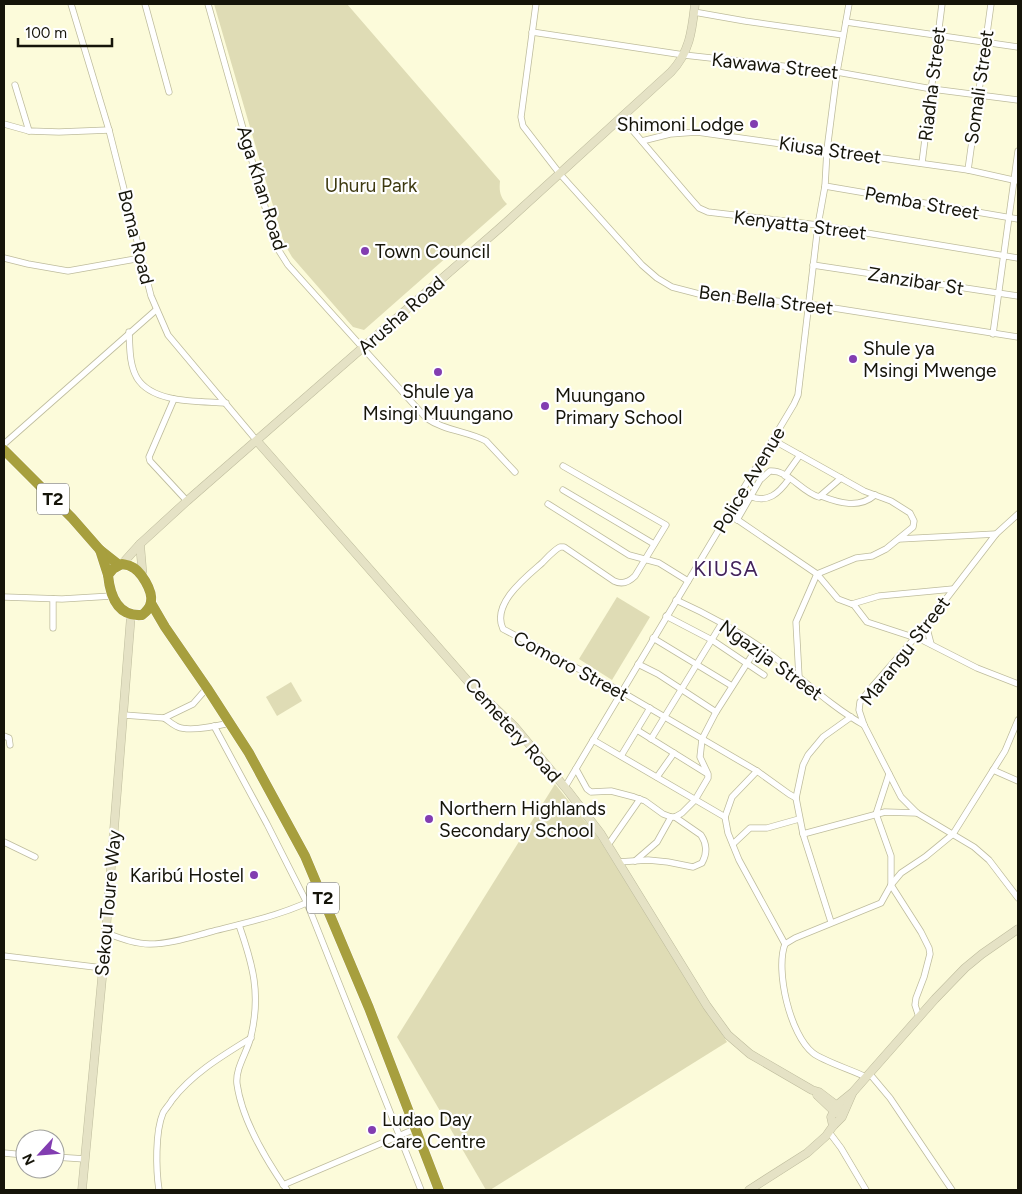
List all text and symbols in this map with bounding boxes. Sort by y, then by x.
scale bar [18,15,111,47]
text: 100 m [25,24,67,42]
street label: Riadha Street [914,25,950,143]
street label: Somali Street [960,28,998,146]
street label: Kawawa Street [710,48,840,84]
place label: Shimoni Lodge [617,113,744,136]
marker: Shimoni Lodge [748,118,760,130]
street label: Aga Khan Road [232,123,292,253]
street label: Kiusa Street [777,131,883,169]
park label: Uhuru Park [325,174,418,197]
street label: Pemba Street [863,182,981,224]
street label: Boma Road [113,187,159,287]
street label: Kenyatta Street [732,205,868,245]
place label: Town Council [375,240,490,263]
marker: Town Council [359,245,371,257]
street label: Zanzibar St [866,262,966,300]
street label: Arusha Road [353,271,449,359]
street label: Ben Bella Street [697,280,835,320]
place label: Shule ya Msingi Mwenge [863,337,996,382]
marker: Shule ya Msingi Mwenge [847,353,859,365]
marker: Shule ya Msingi Muungano [432,366,444,378]
place label: Shule ya Msingi Muungano [363,380,513,425]
place label: Muungano Primary School [555,384,683,429]
marker: Muungano Primary School [539,400,551,412]
street label: Police Avenue [708,423,790,537]
road number: T2 [37,484,69,514]
district label: KIUSA [693,556,759,581]
street label: Marangu Street [855,592,955,710]
street label: Ngazija Street [715,615,827,705]
street label: Comoro Street [509,626,633,706]
street label: Cemetery Road [460,673,566,787]
place label: Northern Highlands Secondary School [439,797,606,842]
marker: Northern Highlands Secondary School [423,813,435,825]
street label: Sekou Toure Way [90,829,126,977]
place label: Karibú Hostel [130,864,244,887]
marker: Karibú Hostel [248,869,260,881]
road number: T2 [307,882,339,914]
place label: Ludao Day Care Centre [382,1108,486,1153]
marker: Ludao Day Care Centre [366,1124,378,1136]
north arrow [15,1129,65,1179]
text: N [19,1151,39,1168]

